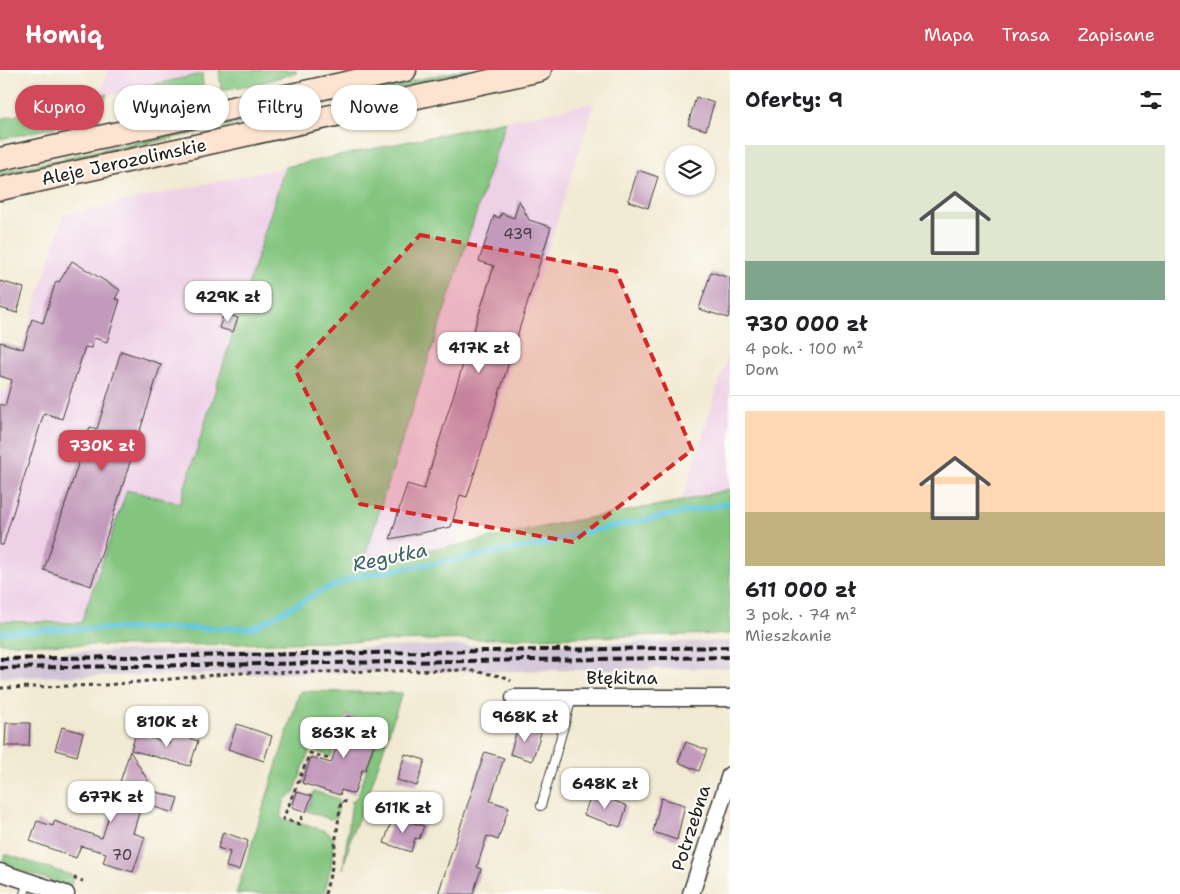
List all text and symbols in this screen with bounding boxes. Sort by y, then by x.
text: Homiq [25,19,102,51]
text: Mapa [924,23,974,47]
text: Trasa [1002,23,1050,47]
text: Zapisane [1078,23,1155,47]
chip: Kupno [15,85,104,130]
chip: Wynajem [114,85,229,130]
chip: Filtry [239,85,321,130]
chip: Nowe [331,85,417,130]
text: Oferty: 9 [745,86,843,114]
icon: filters [1137,86,1165,114]
street label: Aleje Jerozolimskie [39,133,209,191]
map controls [665,145,715,195]
button: layers [665,145,715,195]
icon: home [910,178,1000,268]
house number: 439 [503,224,533,244]
pin: 429K zł [182,280,274,323]
text: 429K zł [196,286,260,307]
text: 730 000 zł [745,310,868,338]
pin: 417K zł [433,332,525,374]
text: 417K zł [449,337,510,358]
text: 4 pok. · 100 m² [745,338,864,359]
text: Dom [745,359,779,380]
pin: 730K zł [56,430,148,472]
text: 730K zł [69,435,135,456]
icon: home [910,443,1000,533]
water label: Regułka [350,537,430,577]
text: 611 000 zł [745,576,856,604]
text: 3 pok. · 74 m² [745,604,857,625]
text: Mieszkanie [745,625,832,646]
street label: Błękitna [586,666,658,690]
pin: 968K zł [479,700,571,743]
pin: 810K zł [121,706,213,748]
text: 968K zł [492,706,558,727]
text: 810K zł [136,711,198,732]
pin: 863K zł [298,716,390,759]
text: 863K zł [311,722,377,743]
pin: 648K zł [559,768,651,810]
text: 648K zł [572,773,638,794]
pin: 677K zł [65,780,157,823]
street label: Potrzebna [666,782,716,874]
text: 677K zł [79,786,143,807]
pin: 611K zł [357,792,449,834]
text: 611K zł [375,797,431,818]
house number: 70 [112,845,132,865]

